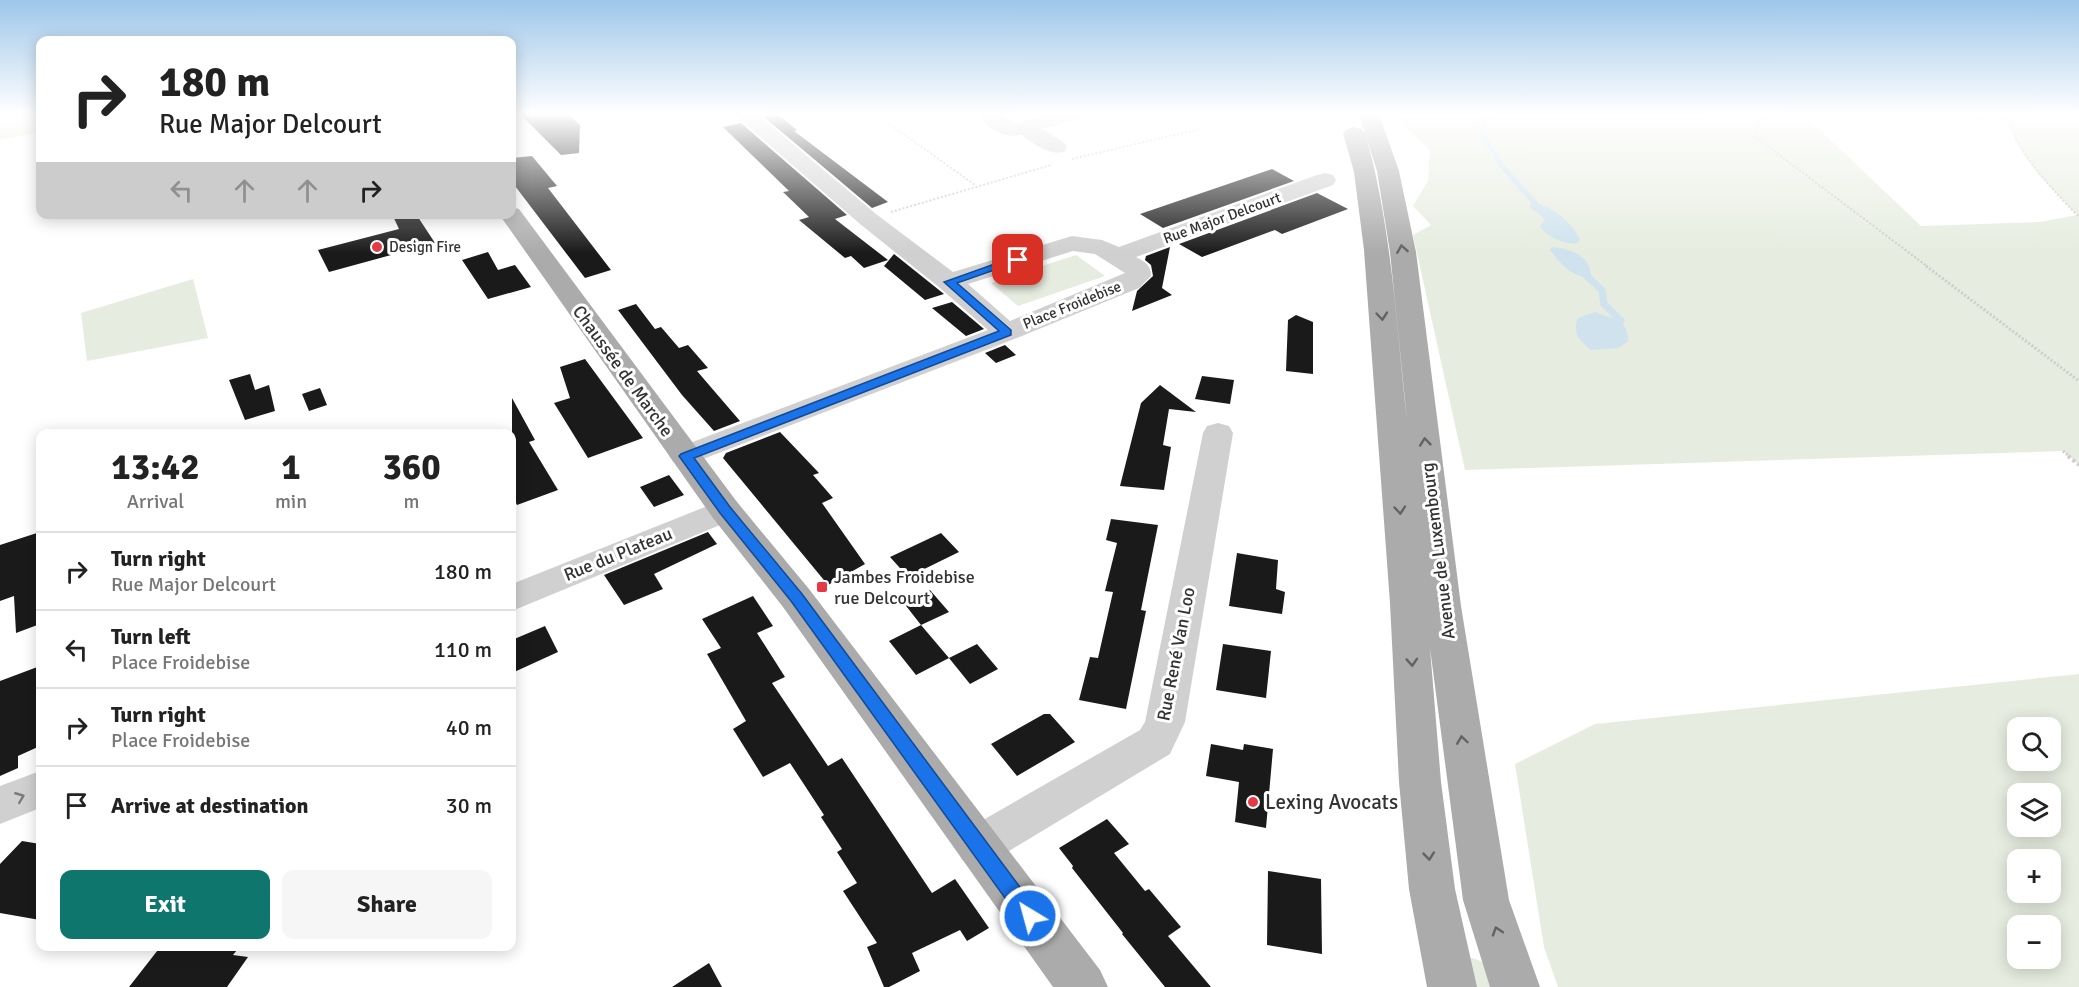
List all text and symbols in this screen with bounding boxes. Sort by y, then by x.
text: 180 m [159,57,270,108]
icon: right [60,60,138,138]
text: Rue Major Delcourt [159,108,382,141]
icon: left [165,174,198,207]
icon: ahead [228,174,261,207]
icon: ahead [291,174,324,207]
icon: right [354,174,387,207]
street label: Rue Major Delcourt [1161,188,1283,248]
pin [992,234,1043,285]
place label: Design Fire [389,238,461,256]
marker: Design Fire [370,240,384,254]
icon: arrive [1001,243,1034,276]
one-way arrow [1396,244,1408,253]
street label: Place Froidebise [1020,277,1124,333]
street label: Chaussée de Marche [568,301,678,441]
one-way arrow [1375,312,1388,321]
one-way arrow [1419,438,1432,447]
text: 13:42 [111,445,200,490]
text: 1 [281,445,301,490]
text: 360 [382,445,441,490]
street label: Avenue de Luxembourg [1416,462,1460,640]
text: Arrival [127,489,184,514]
text: min [275,489,307,514]
text: m [404,489,420,514]
one-way arrow [1393,506,1406,515]
street label: Rue du Plateau [561,522,675,586]
text: Turn right [111,545,206,572]
icon: right [60,555,93,588]
text: 180 m [434,558,492,585]
place label: Jambes Froidebise rue Delcourt [834,566,975,609]
text: Rue Major Delcourt [111,572,276,597]
marker: Jambes Froidebise rue Delcourt [815,580,829,594]
street label: Rue René Van Loo [1152,585,1200,723]
text: Turn left [111,623,191,650]
icon: left [60,633,93,666]
text: 110 m [434,636,492,663]
text: Place Froidebise [111,650,250,675]
one-way arrow [1405,657,1418,666]
text: Turn right [111,701,206,728]
icon: right [60,711,93,744]
text: 40 m [446,714,492,741]
map controls [2007,717,2061,969]
button: search [2007,717,2061,771]
text: Place Froidebise [111,728,250,753]
one-way arrow [1457,735,1469,744]
button: layers [2007,783,2061,837]
icon: arrive [60,789,93,822]
place label: Lexing Avocats [1265,789,1398,815]
one-way arrow [14,792,25,804]
text: Arrive at destination [111,792,308,819]
text: 30 m [446,792,492,819]
marker: Lexing Avocats [1246,795,1260,809]
button: + [2007,849,2061,903]
one-way arrow [1422,851,1434,860]
button: Exit [60,870,270,939]
button: Share [282,870,492,939]
position arrow [998,884,1062,948]
button: − [2007,915,2061,969]
one-way arrow [1491,926,1504,937]

